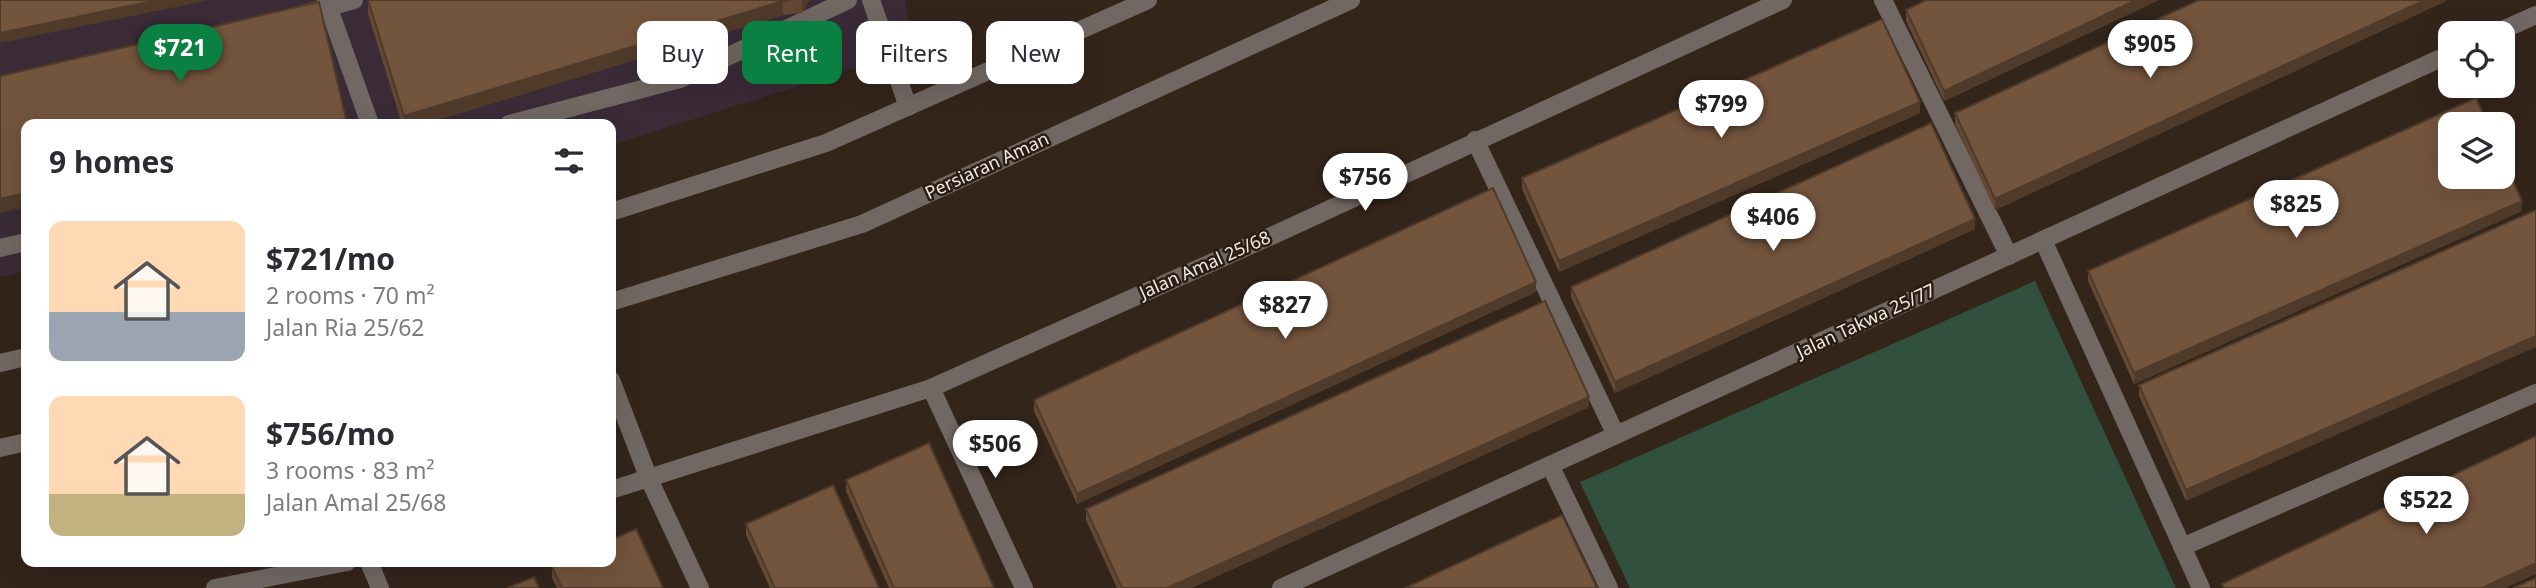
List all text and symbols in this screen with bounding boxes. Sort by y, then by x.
pin: $905 [2109,20,2191,80]
chip: Buy [637,21,728,84]
chip: Rent [742,21,842,84]
chip: Filters [856,21,972,84]
chip: New [986,21,1084,84]
map controls [2438,21,2515,189]
button: locate [2438,21,2515,98]
pin: $721 [139,24,221,84]
text: $905 [2124,27,2176,59]
text: $721 [154,31,206,63]
pin: $799 [1680,80,1762,140]
text: $799 [1695,87,1747,119]
button: layers [2438,112,2515,189]
street label: Persiaran Aman [921,126,1053,204]
text: 9 homes [49,141,174,182]
icon: filters [550,142,588,180]
pin: $756 [1324,154,1406,213]
text: $756 [1339,160,1391,192]
pin: $825 [2255,180,2337,240]
text: $825 [2270,187,2322,219]
pin: $406 [1732,194,1814,253]
text: $406 [1747,200,1799,232]
street label: Jalan Amal 25/68 [1133,224,1274,305]
text: $721/mo [266,238,395,279]
icon: home [105,249,189,333]
street label: Jalan Takwa 25/77 [1790,277,1939,364]
text: 2 rooms · 70 m² [266,279,435,311]
pin: $827 [1244,282,1326,341]
text: $827 [1259,288,1311,320]
text: Jalan Ria 25/62 [266,311,425,343]
text: $756/mo [266,413,395,454]
pin: $506 [954,420,1036,480]
icon: home [105,424,189,508]
text: $506 [969,427,1021,459]
text: 3 rooms · 83 m² [266,454,435,486]
pin: $522 [2385,476,2467,536]
text: $522 [2400,483,2452,515]
text: Jalan Amal 25/68 [266,486,446,518]

